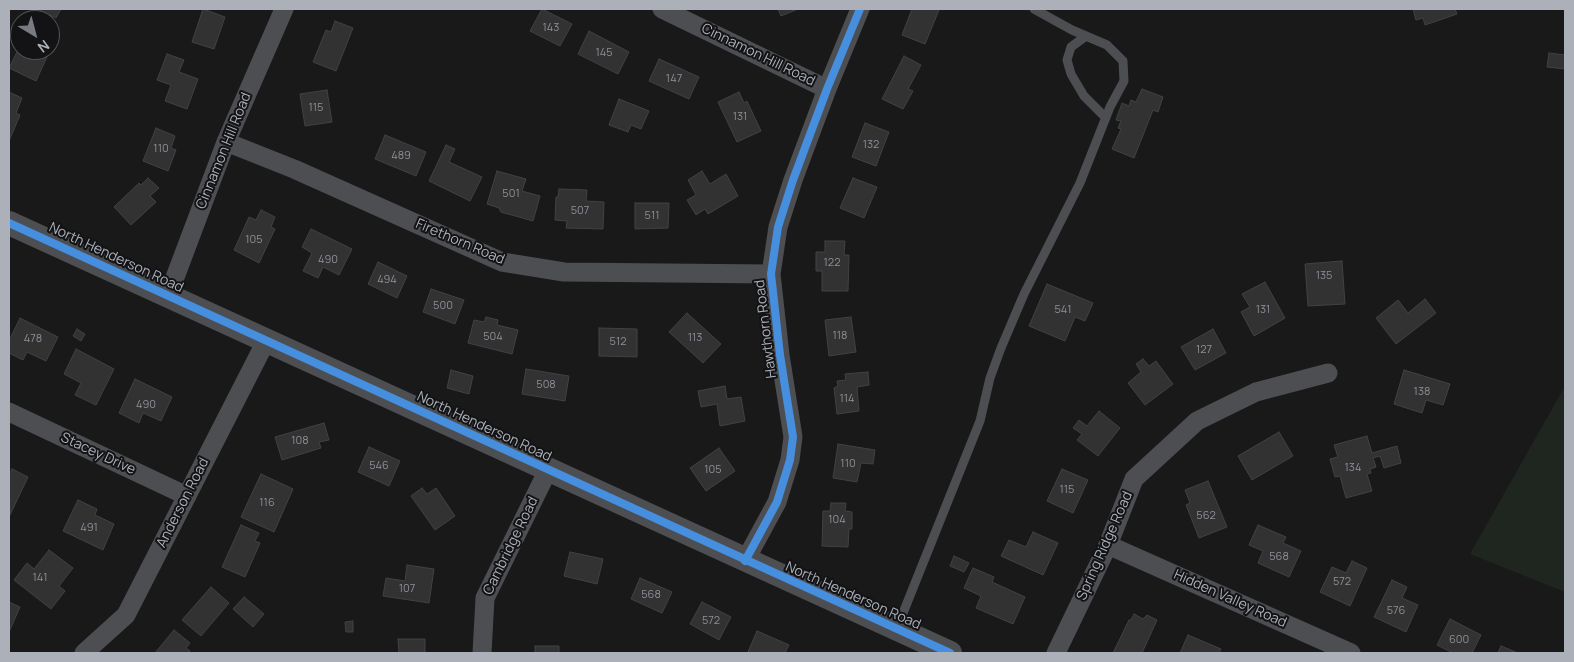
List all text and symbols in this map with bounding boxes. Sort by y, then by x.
north arrow [10,10,60,60]
street label: Cinnamon Hill Road [698,20,818,90]
house number: 143 [543,21,559,35]
text: N [34,36,53,57]
house number: 145 [595,46,613,60]
house number: 147 [666,72,682,86]
street label: Cinnamon Hill Road [193,90,255,212]
house number: 115 [309,101,323,115]
house number: 131 [733,110,747,124]
house number: 132 [863,138,879,152]
house number: 110 [153,142,169,156]
house number: 489 [391,149,411,163]
house number: 501 [502,187,520,201]
house number: 507 [571,204,589,218]
house number: 511 [645,209,659,223]
street label: Firethorn Road [413,216,507,268]
street label: North Henderson Road [46,219,186,297]
house number: 105 [245,233,263,247]
house number: 490 [318,253,338,267]
house number: 122 [824,256,840,270]
house number: 135 [1316,269,1332,283]
house number: 494 [377,273,397,287]
street label: Hawthorn Road [752,279,780,379]
house number: 500 [433,299,453,313]
house number: 541 [1054,303,1072,317]
house number: 131 [1256,303,1270,317]
house number: 118 [833,329,847,343]
house number: 504 [483,330,503,344]
house number: 113 [688,331,702,345]
house number: 478 [24,332,42,346]
house number: 512 [610,335,626,349]
house number: 127 [1196,343,1212,357]
house number: 508 [536,378,556,392]
house number: 138 [1414,385,1430,399]
street label: North Henderson Road [414,388,554,466]
house number: 114 [839,392,855,406]
house number: 490 [136,398,156,412]
street label: Stacey Drive [58,429,138,479]
house number: 108 [291,434,309,448]
street label: Anderson Road [153,455,213,551]
house number: 110 [840,457,856,471]
house number: 546 [369,459,389,473]
house number: 134 [1345,461,1361,475]
house number: 105 [704,463,722,477]
house number: 115 [1060,483,1074,497]
street label: Spring Ridge Road [1073,489,1137,603]
street label: Cambridge Road [480,494,542,598]
house number: 116 [259,496,275,510]
house number: 562 [1196,509,1216,523]
house number: 104 [828,513,846,527]
house number: 491 [80,521,98,535]
house number: 568 [1269,550,1289,564]
street label: North Henderson Road [783,559,923,633]
street label: Hidden Valley Road [1171,567,1289,631]
house number: 141 [32,571,48,585]
house number: 572 [1333,575,1351,589]
house number: 107 [399,582,415,596]
house number: 568 [641,588,661,602]
house number: 576 [1387,604,1405,618]
house number: 572 [702,614,720,628]
house number: 600 [1449,633,1469,647]

